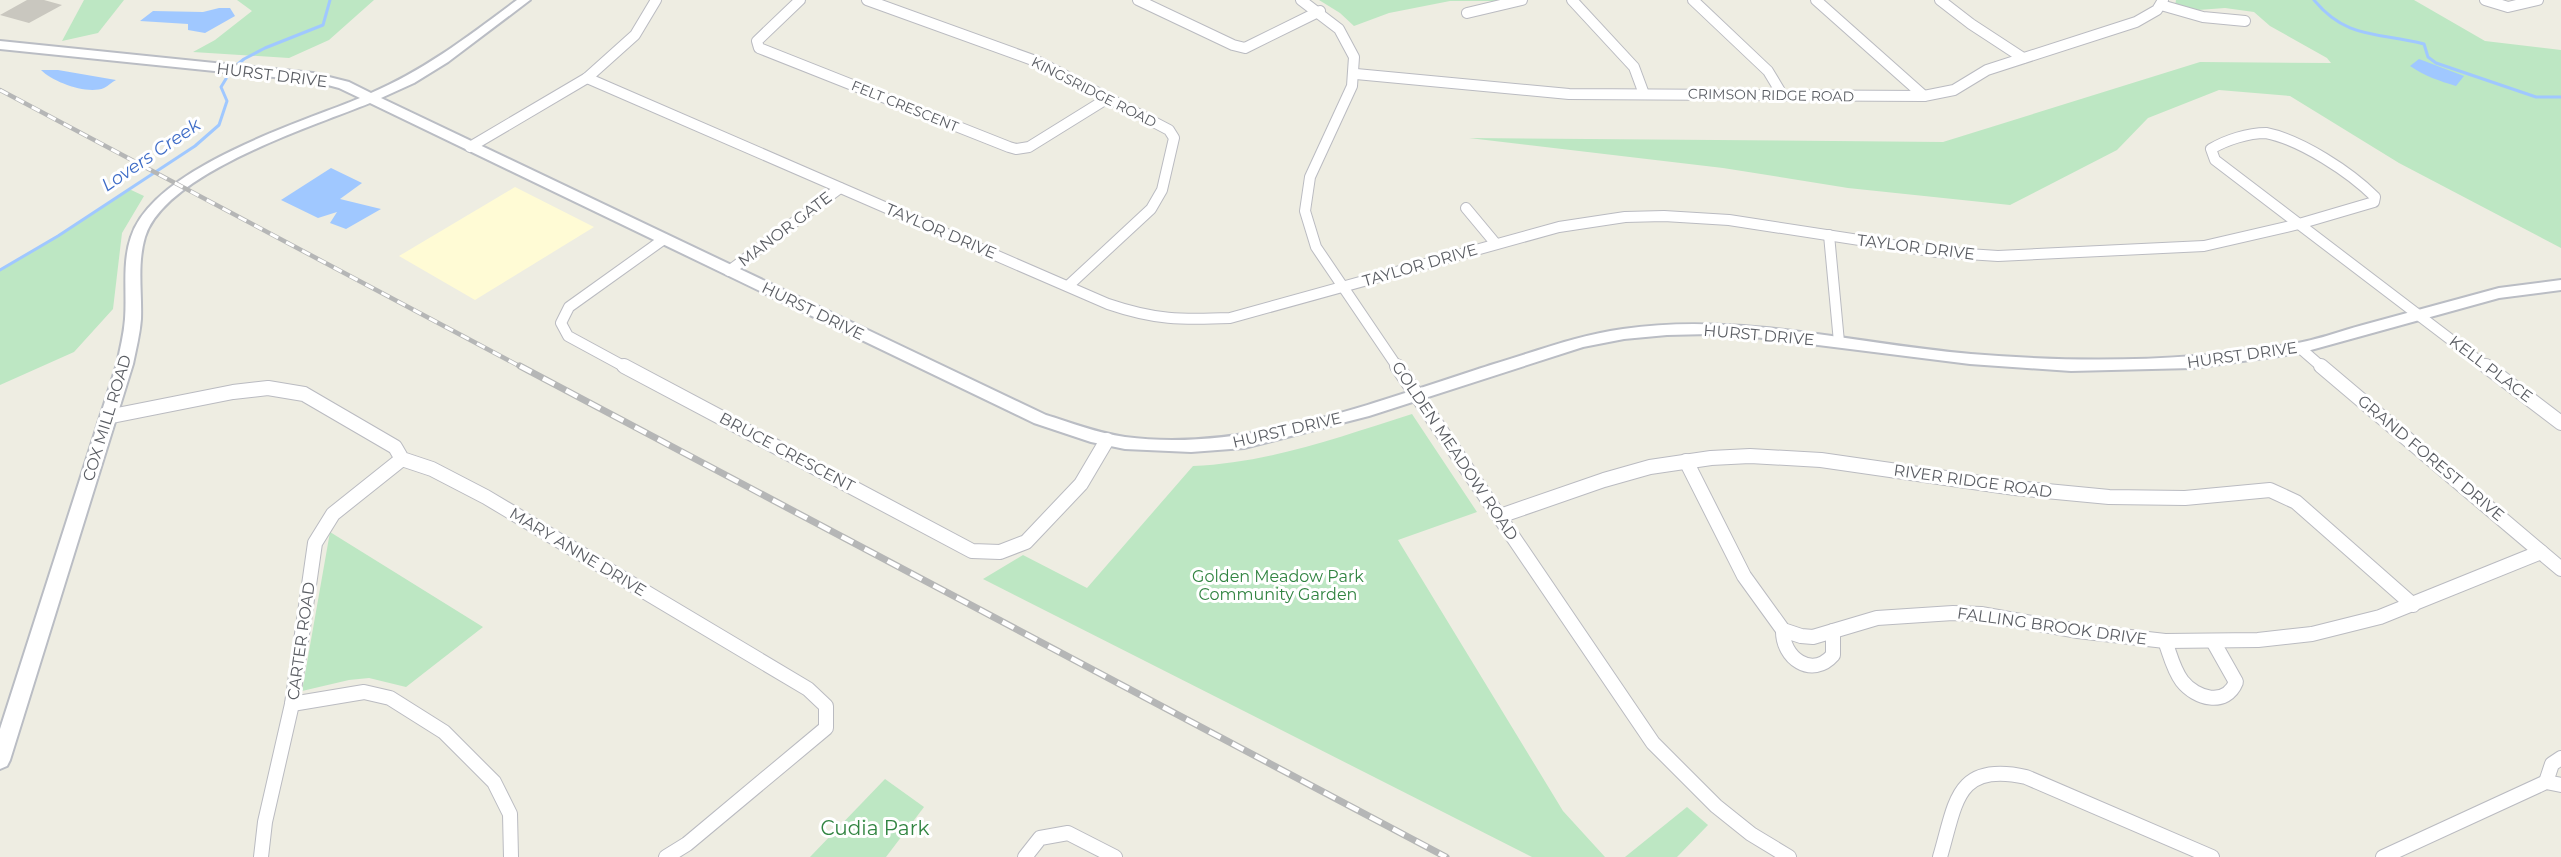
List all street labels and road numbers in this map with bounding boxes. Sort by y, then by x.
street label: KINGSRIDGE ROAD [1028,53,1160,131]
street label: HURST DRIVE [216,59,328,91]
street label: FELT CRESCENT [849,76,961,136]
street label: CRIMSON RIDGE ROAD [1688,85,1854,105]
street label: MANOR GATE [735,188,835,270]
street label: TAYLOR DRIVE [883,199,999,263]
street label: TAYLOR DRIVE [1856,230,1976,264]
street label: TAYLOR DRIVE [1360,240,1480,290]
street label: HURST DRIVE [759,278,867,344]
street label: HURST DRIVE [1703,321,1815,349]
street label: KELL PLACE [2446,332,2536,406]
street label: HURST DRIVE [2186,338,2298,372]
street label: COX MILL ROAD [79,353,135,483]
street label: GOLDEN MEADOW ROAD [1388,358,1522,544]
street label: GRAND FOREST DRIVE [2354,391,2508,525]
street label: BRUCE CRESCENT [716,408,859,496]
street label: HURST DRIVE [1231,408,1343,452]
street label: RIVER RIDGE ROAD [1892,460,2054,502]
street label: MARY ANNE DRIVE [506,504,650,600]
street label: CARTER ROAD [283,581,319,701]
street label: FALLING BROOK DRIVE [1956,603,2148,649]

